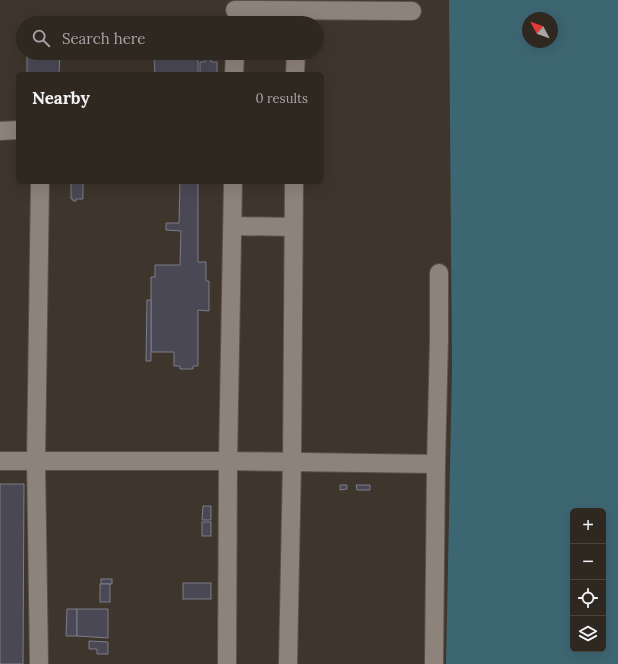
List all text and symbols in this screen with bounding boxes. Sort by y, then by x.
north arrow [522,12,558,48]
search box [16,16,324,60]
icon: search [30,27,52,49]
text: Search here [62,29,145,48]
text: Nearby [32,87,90,109]
text: 0 results [256,90,308,107]
map controls [570,508,606,652]
button: + [570,508,606,544]
button: − [570,544,606,580]
button: locate [570,580,606,616]
button: layers [570,616,606,652]

